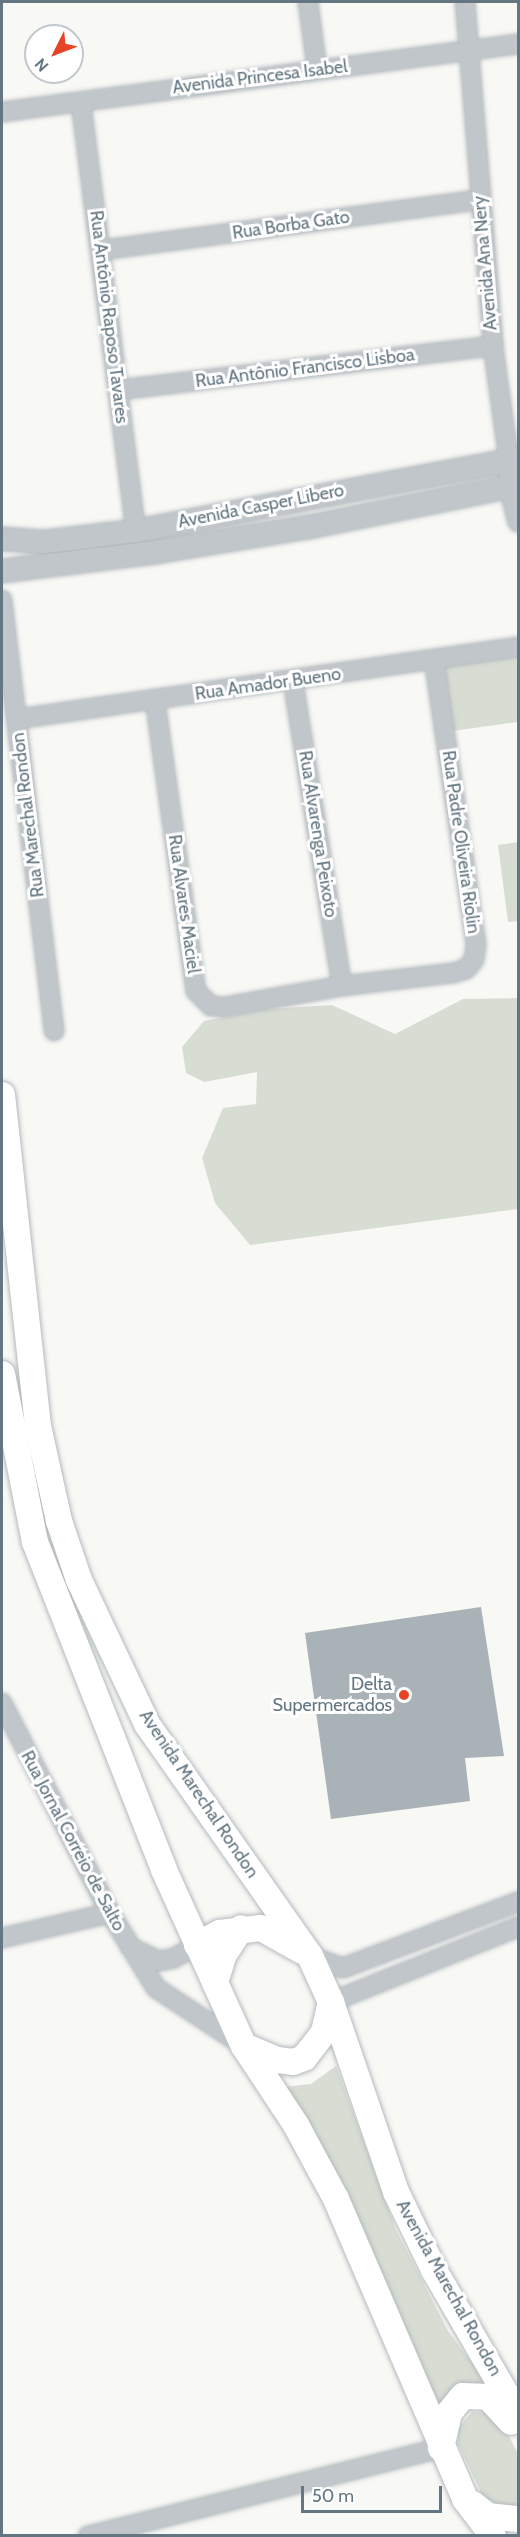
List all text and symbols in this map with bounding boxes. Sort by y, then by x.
north arrow [24,24,84,84]
text: N [31,54,53,76]
street label: Avenida Princesa Isabel [171,56,349,98]
street label: Avenida Ana Nery [468,195,502,331]
street label: Rua Borba Gato [231,206,351,244]
street label: Rua Antônio Raposo Tavares [85,209,133,425]
street label: Rua Antônio Francisco Lisboa [194,344,416,392]
street label: Avenida Casper Libero [176,479,346,533]
street label: Rua Amador Bueno [194,663,342,705]
street label: Rua Marechal Rondon [7,731,49,899]
street label: Rua Alvarenga Peixoto [294,749,342,919]
street label: Rua Padre Oliveira Riolin [437,749,485,935]
street label: Rua Alvares Maciel [164,833,204,975]
place label: Delta Supermercados [273,1674,392,1716]
marker: Delta Supermercados [397,1688,411,1702]
street label: Avenida Marechal Rondon [135,1706,263,1882]
street label: Rua Jornal Correio de Salto [16,1747,130,1935]
street label: Avenida Marechal Rondon [392,2196,506,2380]
scale bar [304,2474,445,2512]
text: 50 m [312,2485,354,2507]

